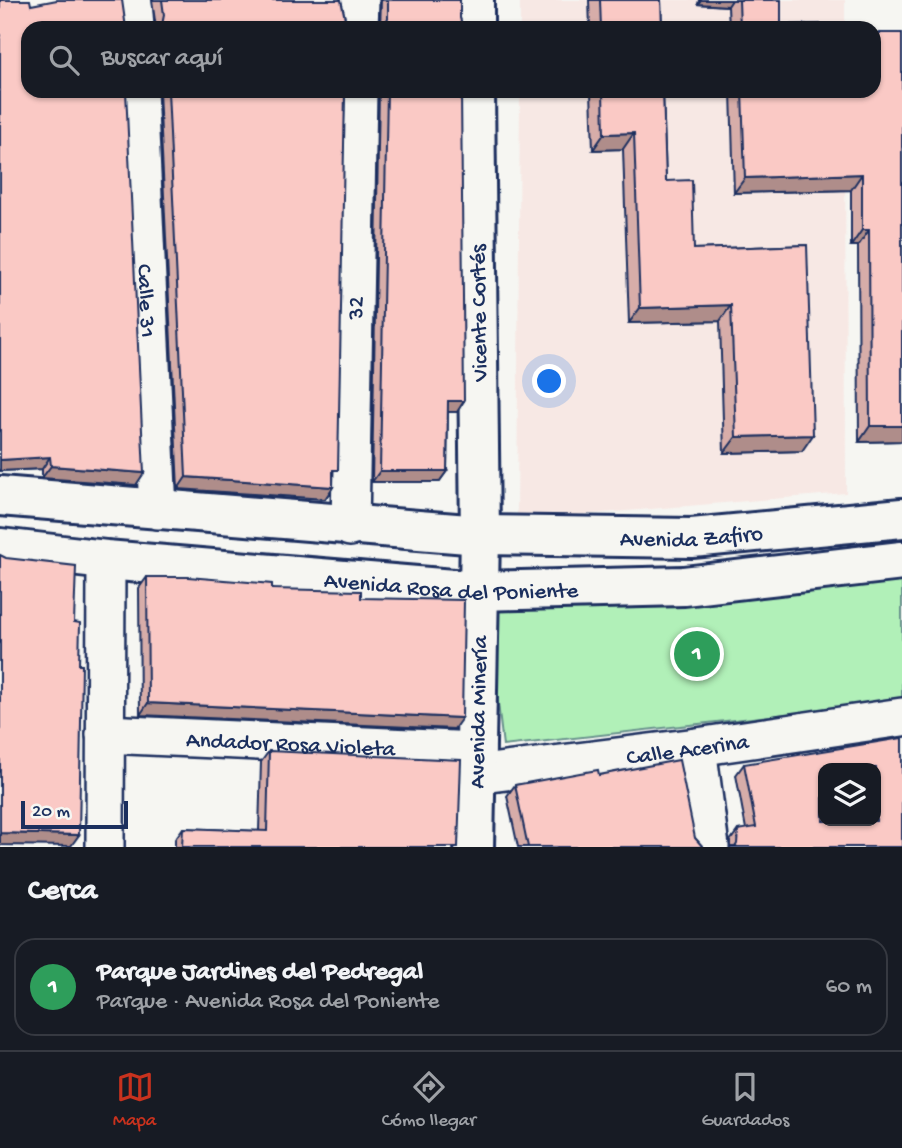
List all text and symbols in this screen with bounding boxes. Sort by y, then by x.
search box [21,21,881,98]
icon: search [45,41,83,79]
text: Buscar aquí [101,44,223,75]
street label: Vicente Cortés [466,243,495,383]
street label: Calle 31 [129,263,160,339]
street label: 32 [344,296,371,321]
your location [532,364,566,398]
street label: Avenida Zafiro [620,521,764,555]
street label: Avenida Rosa del Poniente [323,568,580,608]
pin: 1 [674,628,720,680]
street label: Avenida Minería [465,634,495,789]
street label: Andador Rosa Violeta [185,728,397,764]
street label: Calle Acerina [625,729,752,773]
map controls [818,763,881,826]
button: layers [818,763,881,826]
scale bar [21,798,128,830]
text: 20 m [32,801,70,824]
text: Cerca [28,875,97,910]
text: Parque Jardines del Pedregal [97,958,423,989]
text: 1 [48,974,58,1001]
text: 60 m [826,974,872,1001]
text: Parque · Avenida Rosa del Poniente [97,989,439,1016]
tab: Mapa [113,1068,156,1133]
tab: Cómo llegar [382,1068,476,1133]
tab: Guardados [701,1068,789,1133]

